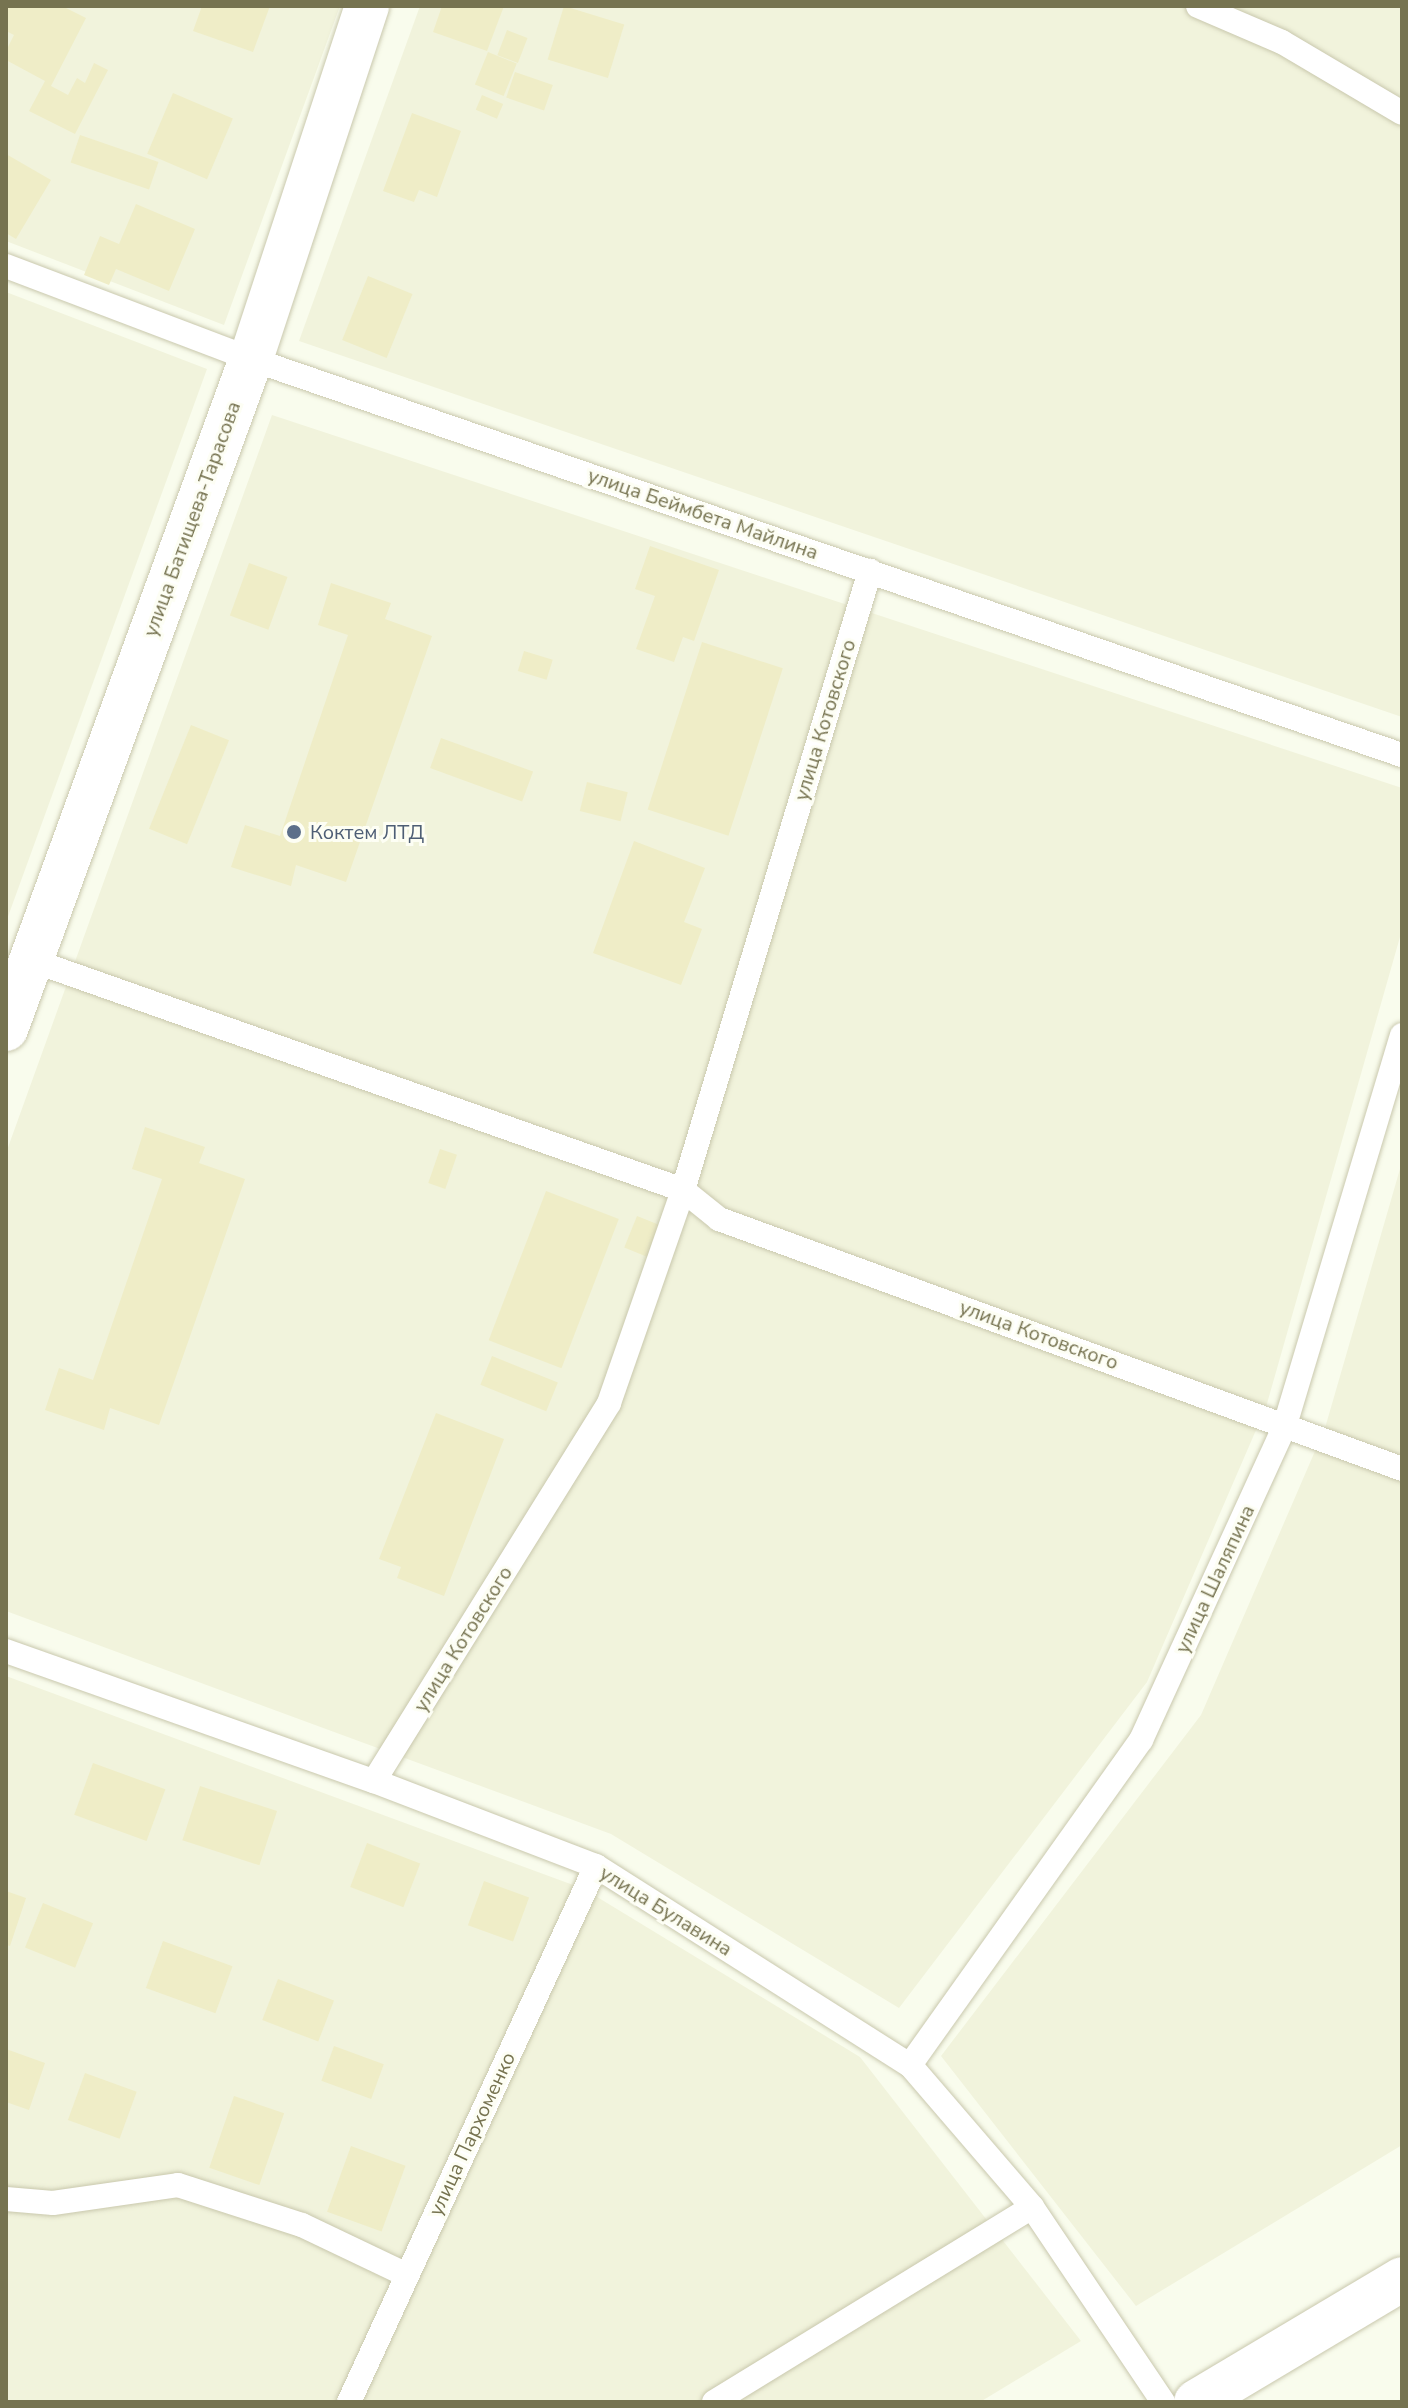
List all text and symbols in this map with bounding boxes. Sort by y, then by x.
street label: улица Батищева-Тарасова [138,398,246,640]
street label: улица Беймбета Майлина [585,463,821,565]
street label: улица Котовского [789,636,861,804]
place label: Коктем ЛТД [310,820,424,844]
marker: Коктем ЛТД [285,823,303,841]
street label: улица Котовского [956,1295,1122,1375]
street label: улица Шаляпина [1170,1501,1260,1657]
street label: улица Котовского [408,1562,518,1716]
street label: улица Булавина [595,1861,737,1961]
street label: улица Пархоменко [424,2048,520,2220]

